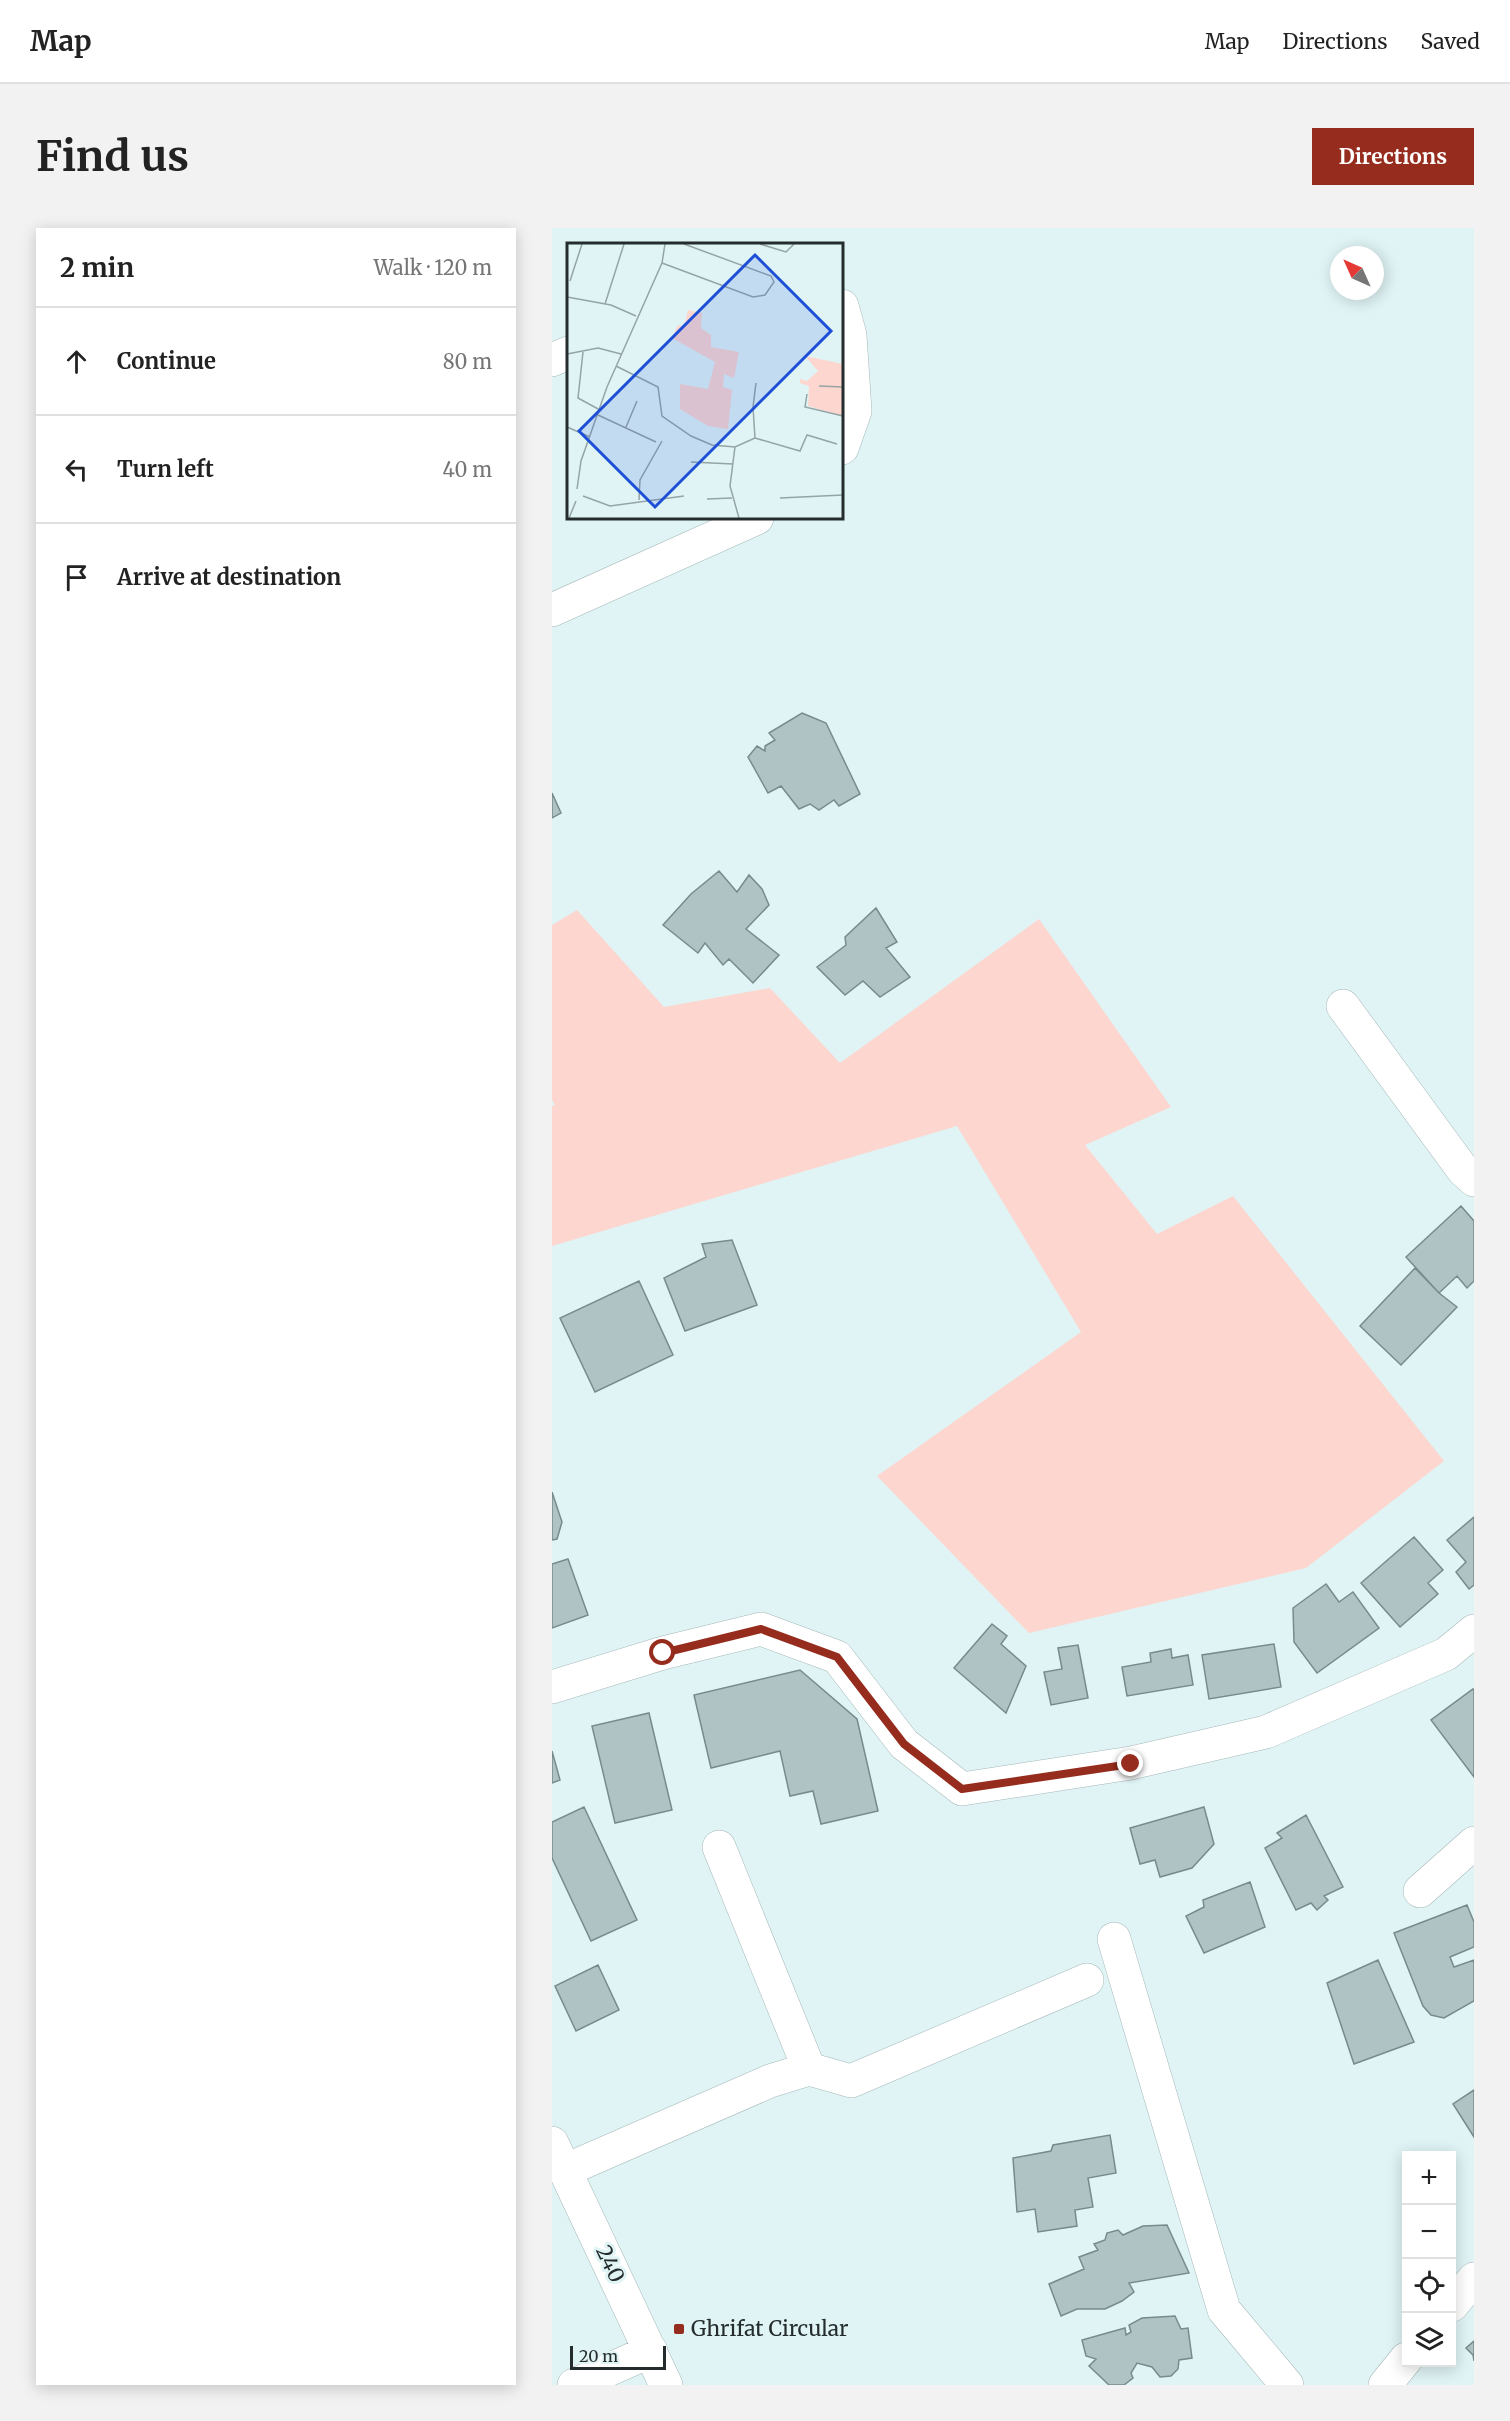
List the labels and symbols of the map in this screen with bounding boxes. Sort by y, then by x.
inset map [567,243,843,519]
north arrow [1330,246,1384,300]
route start [649,1639,675,1665]
route end [1117,1750,1143,1776]
street label: 240 [590,2241,631,2287]
place label: Ghrifat Circular [691,2315,849,2342]
marker: Ghrifat Circular [672,2322,686,2336]
scale bar [570,2343,666,2370]

